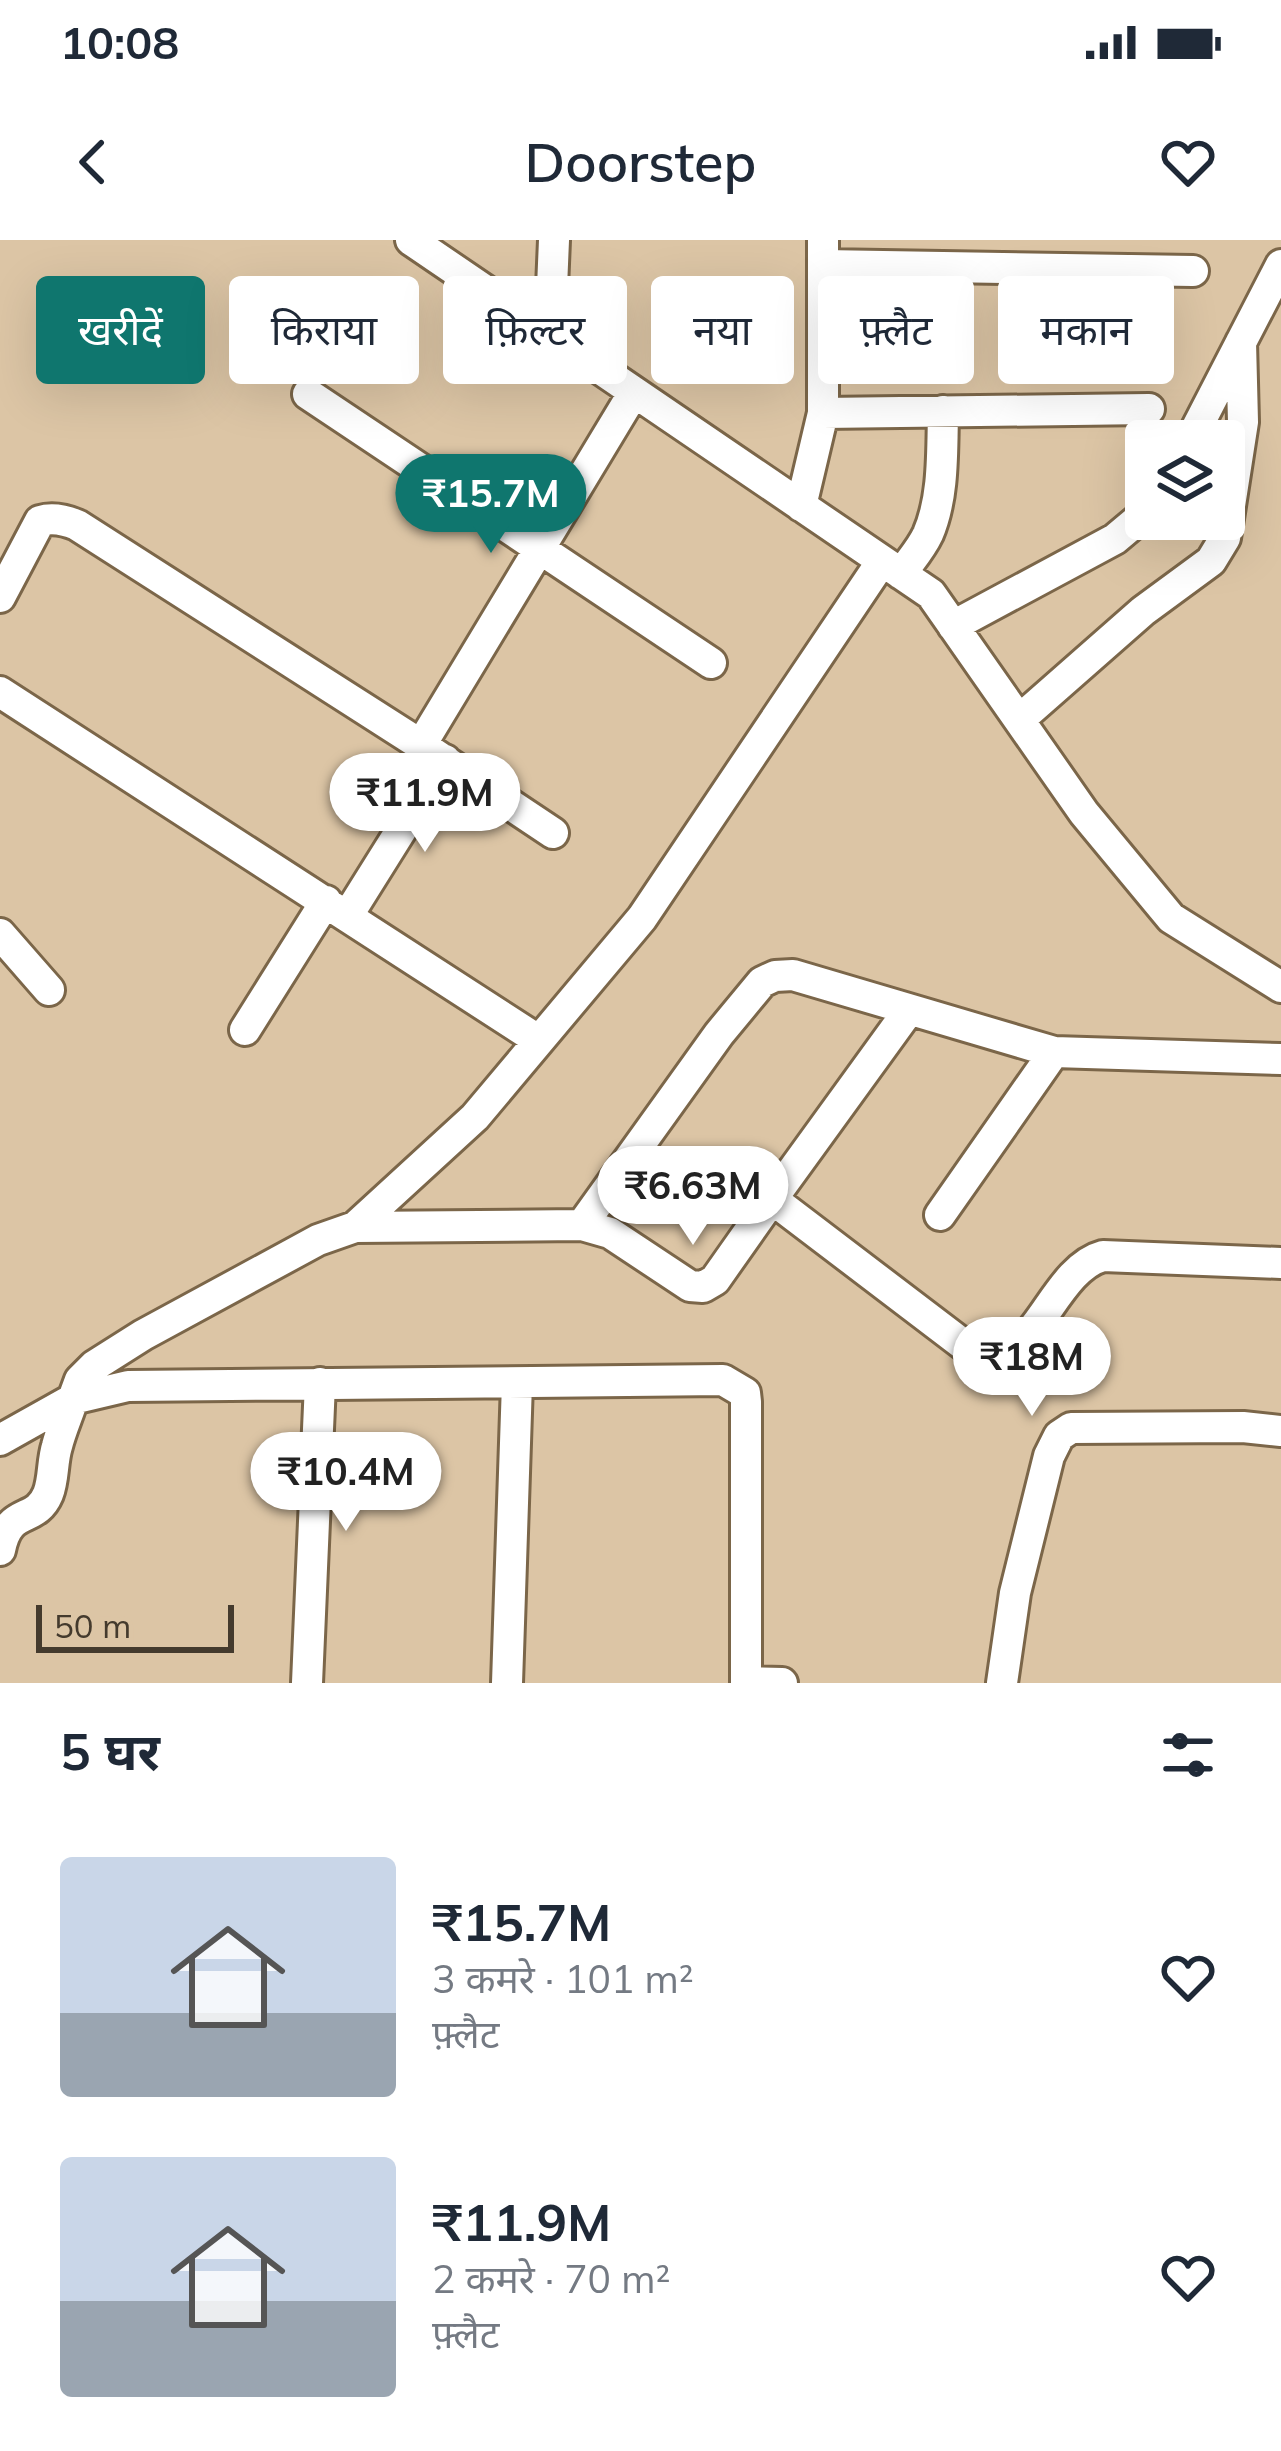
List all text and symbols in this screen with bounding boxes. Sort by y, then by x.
text: 10:08 [60,14,179,70]
text: Doorstep [525,128,756,196]
icon: back [60,129,126,195]
icon: heart [1155,129,1221,195]
chip: खरीदें [36,276,205,384]
chip: किराया [229,276,419,384]
chip: फ़िल्टर [443,276,627,384]
chip: नया [651,276,794,384]
chip: फ़्लैट [818,276,974,384]
chip: मकान [998,276,1174,384]
map controls [1125,420,1245,540]
button: layers [1125,420,1245,540]
pin: ₹15.7M [393,454,589,556]
text: ₹15.7M [422,468,560,517]
pin: ₹11.9M [327,753,523,855]
text: ₹11.9M [356,767,494,816]
pin: ₹6.63M [595,1146,791,1248]
text: ₹6.63M [624,1160,762,1209]
pin: ₹18M [961,1317,1103,1419]
text: ₹18M [980,1331,1084,1380]
pin: ₹10.4M [248,1432,444,1534]
text: ₹10.4M [277,1446,415,1495]
scale bar [36,1599,234,1652]
text: 50 m [54,1605,131,1646]
text: 5 घर [60,1719,160,1783]
icon: filters [1155,1722,1221,1788]
text: ₹15.7M [432,1890,611,1954]
icon: home [156,1905,300,2049]
icon: heart [1155,1944,1221,2010]
text: 3 कमरे · 101 m² [432,1954,694,2003]
text: फ़्लैट [432,2009,499,2058]
text: ₹11.9M [432,2190,611,2254]
icon: home [156,2205,300,2349]
icon: heart [1155,2244,1221,2310]
text: 2 कमरे · 70 m² [432,2254,670,2303]
text: फ़्लैट [432,2309,499,2358]

